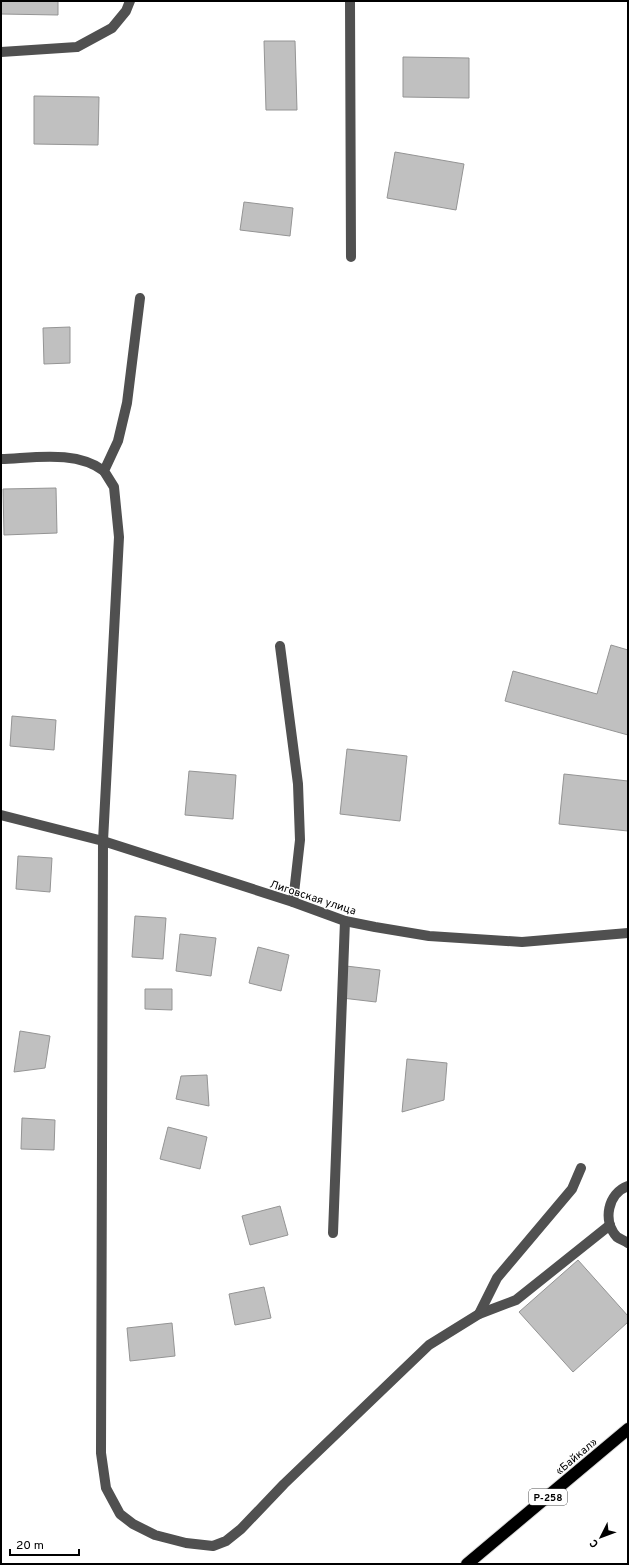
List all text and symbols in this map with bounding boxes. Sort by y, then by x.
street label: Лиговская улица [268,877,358,919]
street label: «Байкал» [553,1435,601,1478]
road number: Р-258 [529,1489,567,1505]
north arrow [581,1517,621,1557]
scale bar [10,1531,79,1557]
text: С [587,1536,602,1550]
text: 20 m [16,1538,44,1554]

